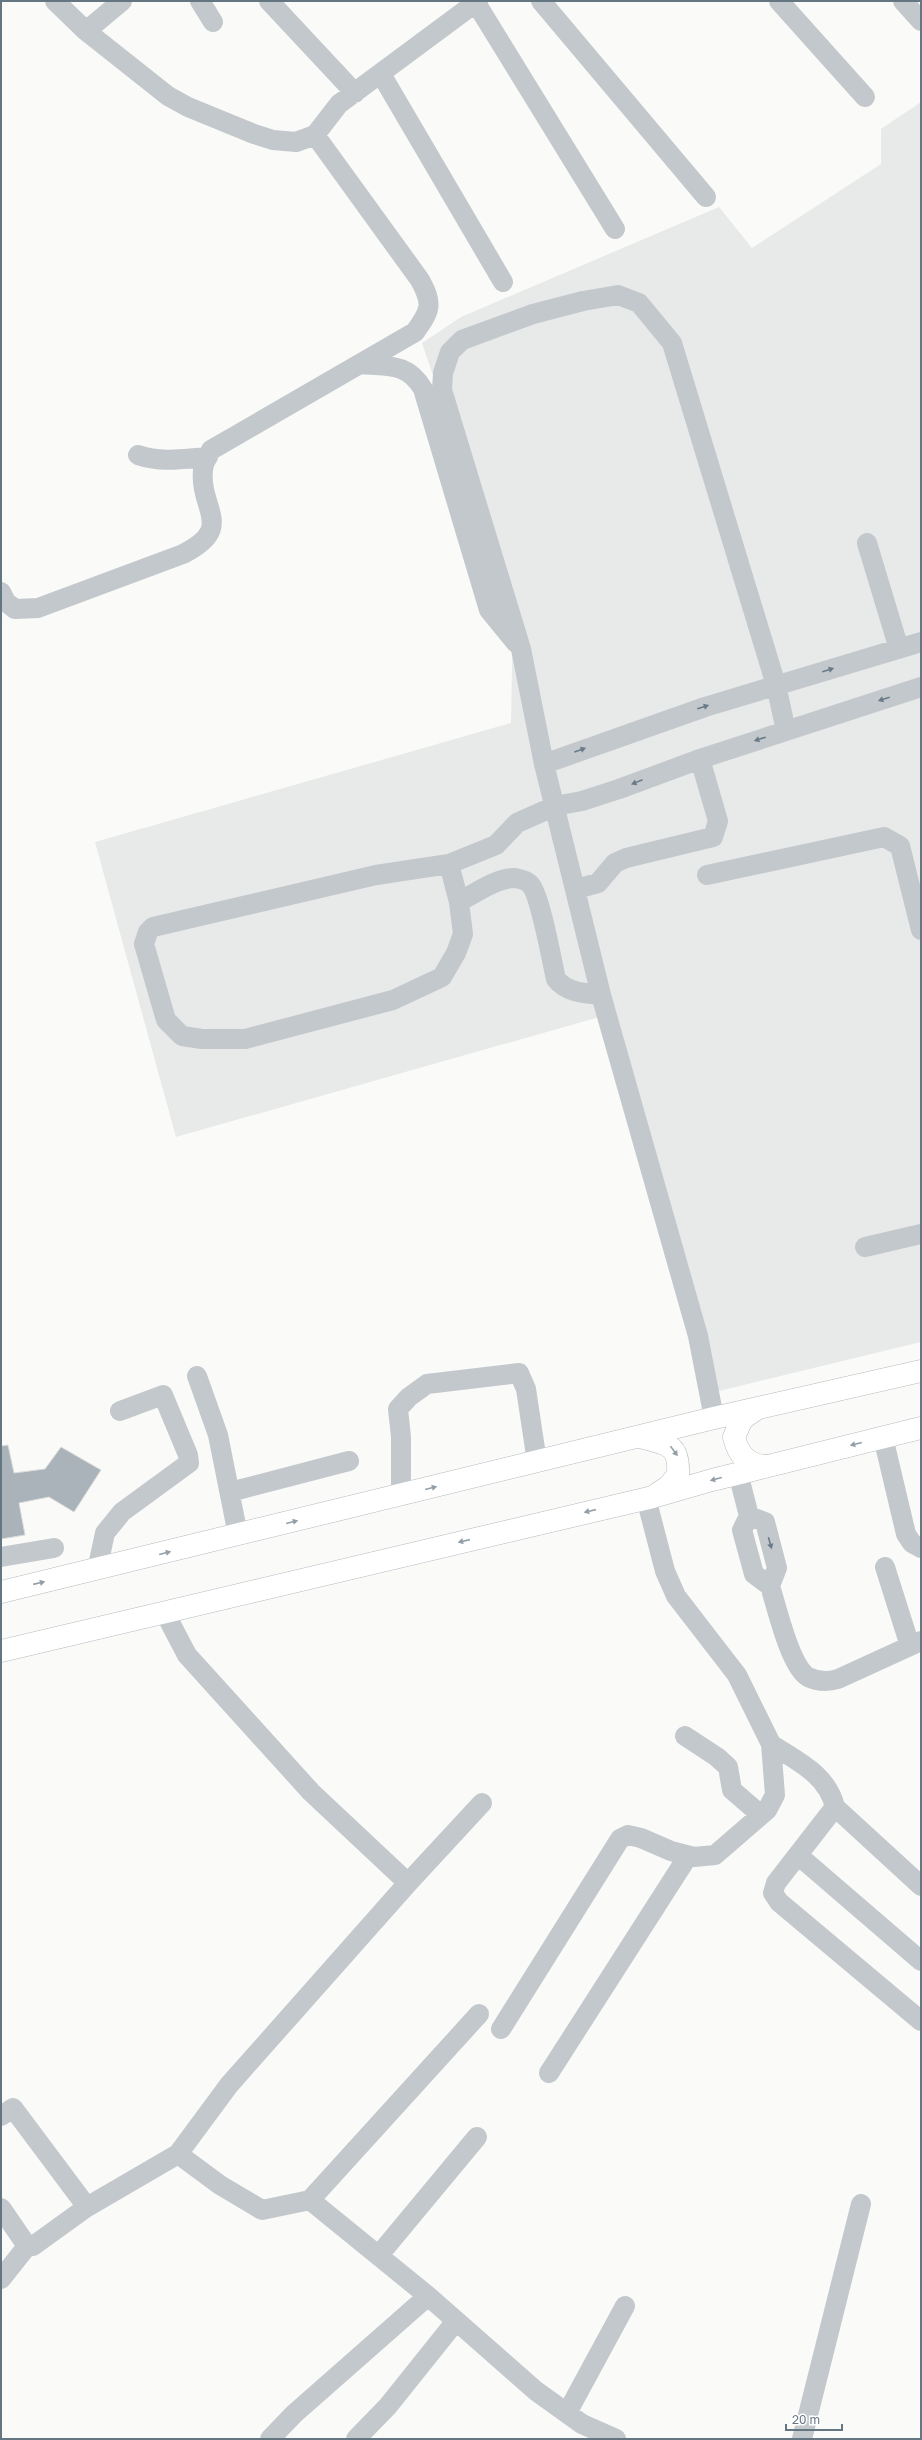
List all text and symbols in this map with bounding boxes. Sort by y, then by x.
one-way arrow [822,667,834,673]
one-way arrow [878,696,890,702]
one-way arrow [697,704,709,710]
one-way arrow [754,736,766,742]
one-way arrow [575,746,587,752]
one-way arrow [631,779,643,785]
one-way arrow [850,1441,862,1447]
one-way arrow [670,1446,678,1457]
one-way arrow [710,1476,723,1482]
one-way arrow [425,1484,438,1490]
one-way arrow [584,1508,596,1514]
one-way arrow [286,1519,298,1525]
one-way arrow [768,1537,774,1549]
one-way arrow [458,1538,470,1544]
one-way arrow [160,1550,172,1556]
one-way arrow [33,1580,45,1586]
scale bar [786,2406,842,2432]
text: 20 m [792,2412,820,2427]

